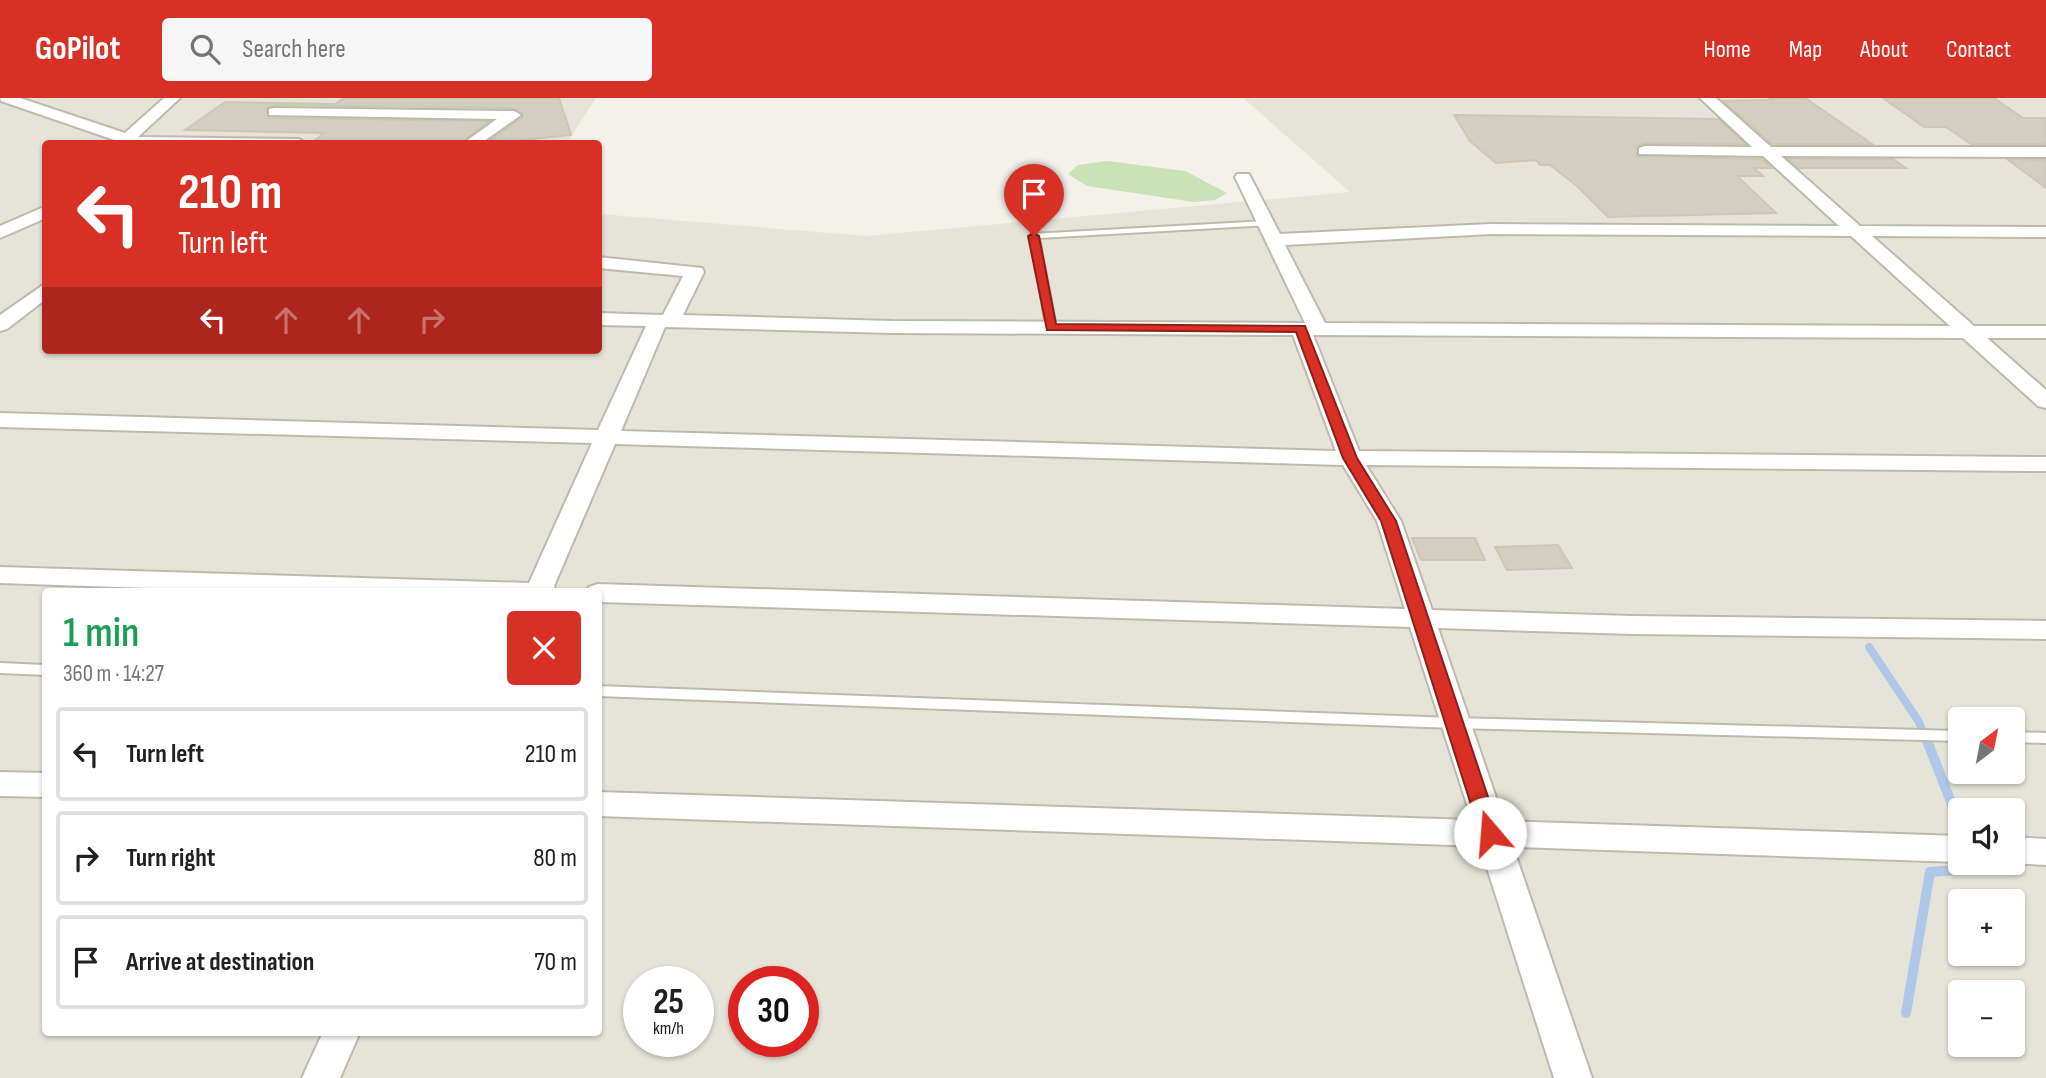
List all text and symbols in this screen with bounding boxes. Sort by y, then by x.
search box [162,18,652,81]
text: GoPilot [35,29,120,69]
icon: search [186,30,224,68]
text: Search here [242,34,346,65]
text: Home [1703,35,1751,64]
text: Map [1789,35,1822,64]
text: About [1860,35,1908,64]
text: Contact [1946,35,2011,64]
text: 210 m [178,164,282,223]
pin [1004,164,1064,236]
icon: left [63,168,154,259]
icon: arrive [1015,175,1053,213]
text: Turn left [178,224,268,263]
icon: left [194,301,232,339]
icon: ahead [267,301,305,339]
icon: ahead [340,301,378,339]
icon: right [413,301,451,339]
text: 1 min [63,608,139,659]
button: close [507,611,581,685]
text: 360 m · 14:27 [63,660,164,688]
north arrow [1948,707,2025,784]
map controls [1948,707,2025,1057]
icon: left [67,735,105,773]
text: Turn left [126,739,204,770]
text: 210 m [525,739,577,770]
position arrow [1453,796,1527,870]
button: sound [1948,798,2025,875]
icon: right [67,839,105,877]
text: Turn right [126,843,215,874]
text: 80 m [533,843,577,874]
button: + [1948,889,2025,966]
icon: arrive [67,943,105,981]
text: Arrive at destination [126,947,314,978]
text: 70 m [534,947,577,978]
speed limit sign: 30 [728,966,819,1057]
button: − [1948,980,2025,1057]
text: 25 [653,981,684,1024]
text: km/h [653,1018,684,1039]

